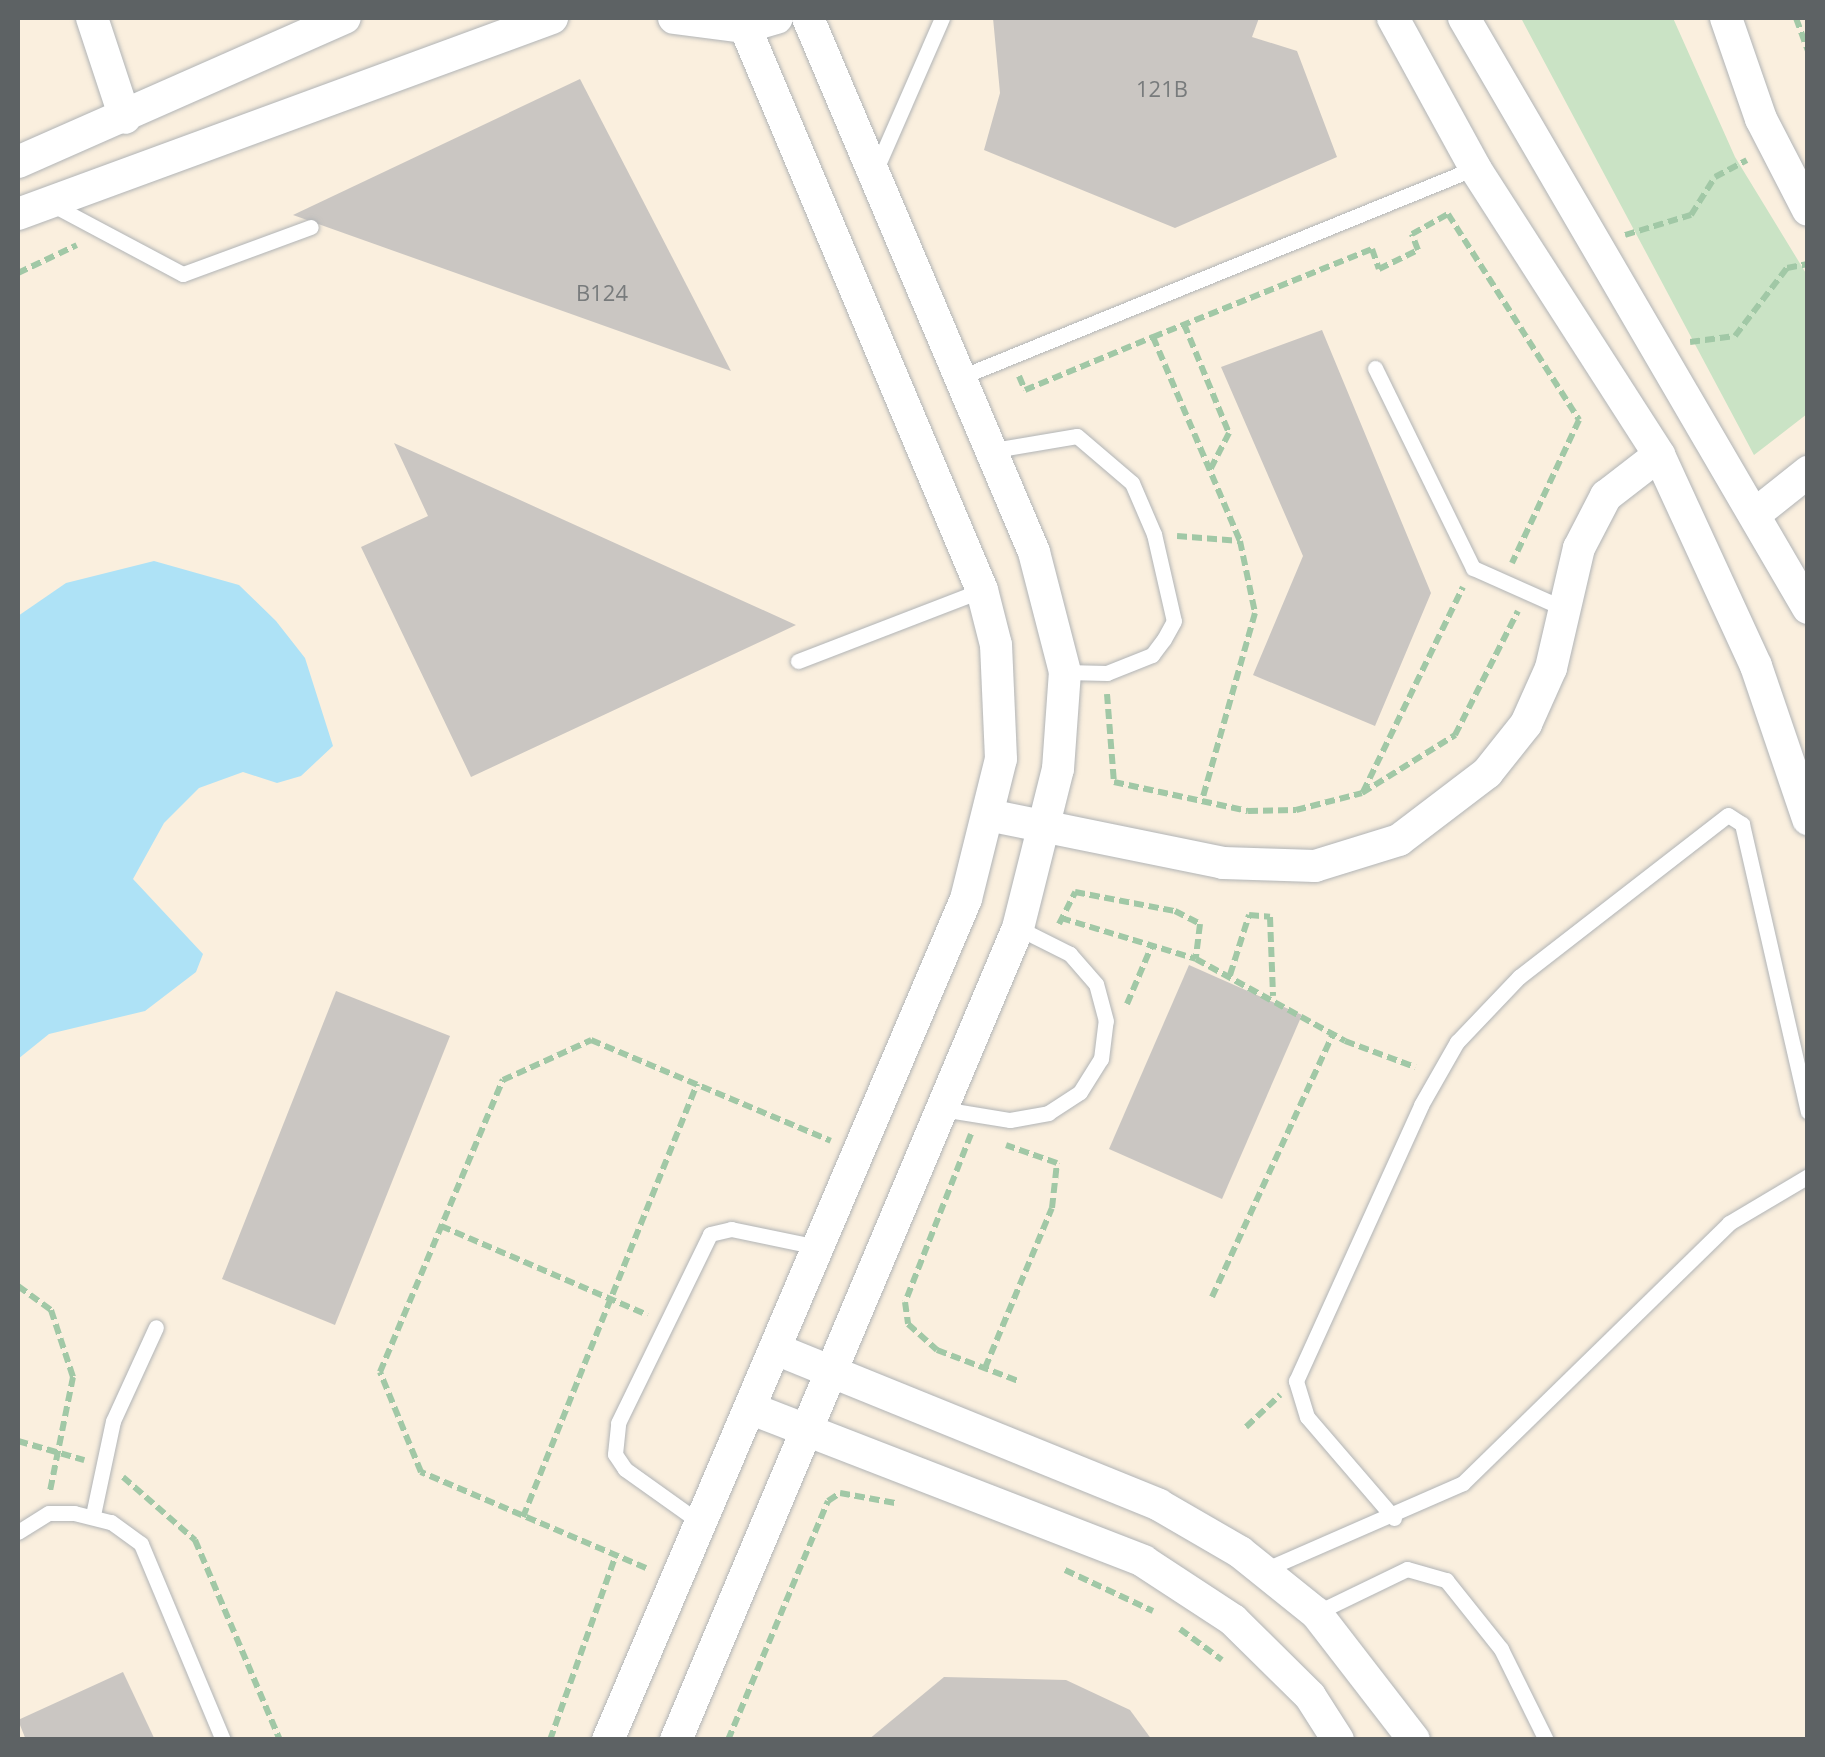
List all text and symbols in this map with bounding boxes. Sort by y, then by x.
house number: 121B [1136,76,1188,102]
house number: B124 [576,280,628,306]

